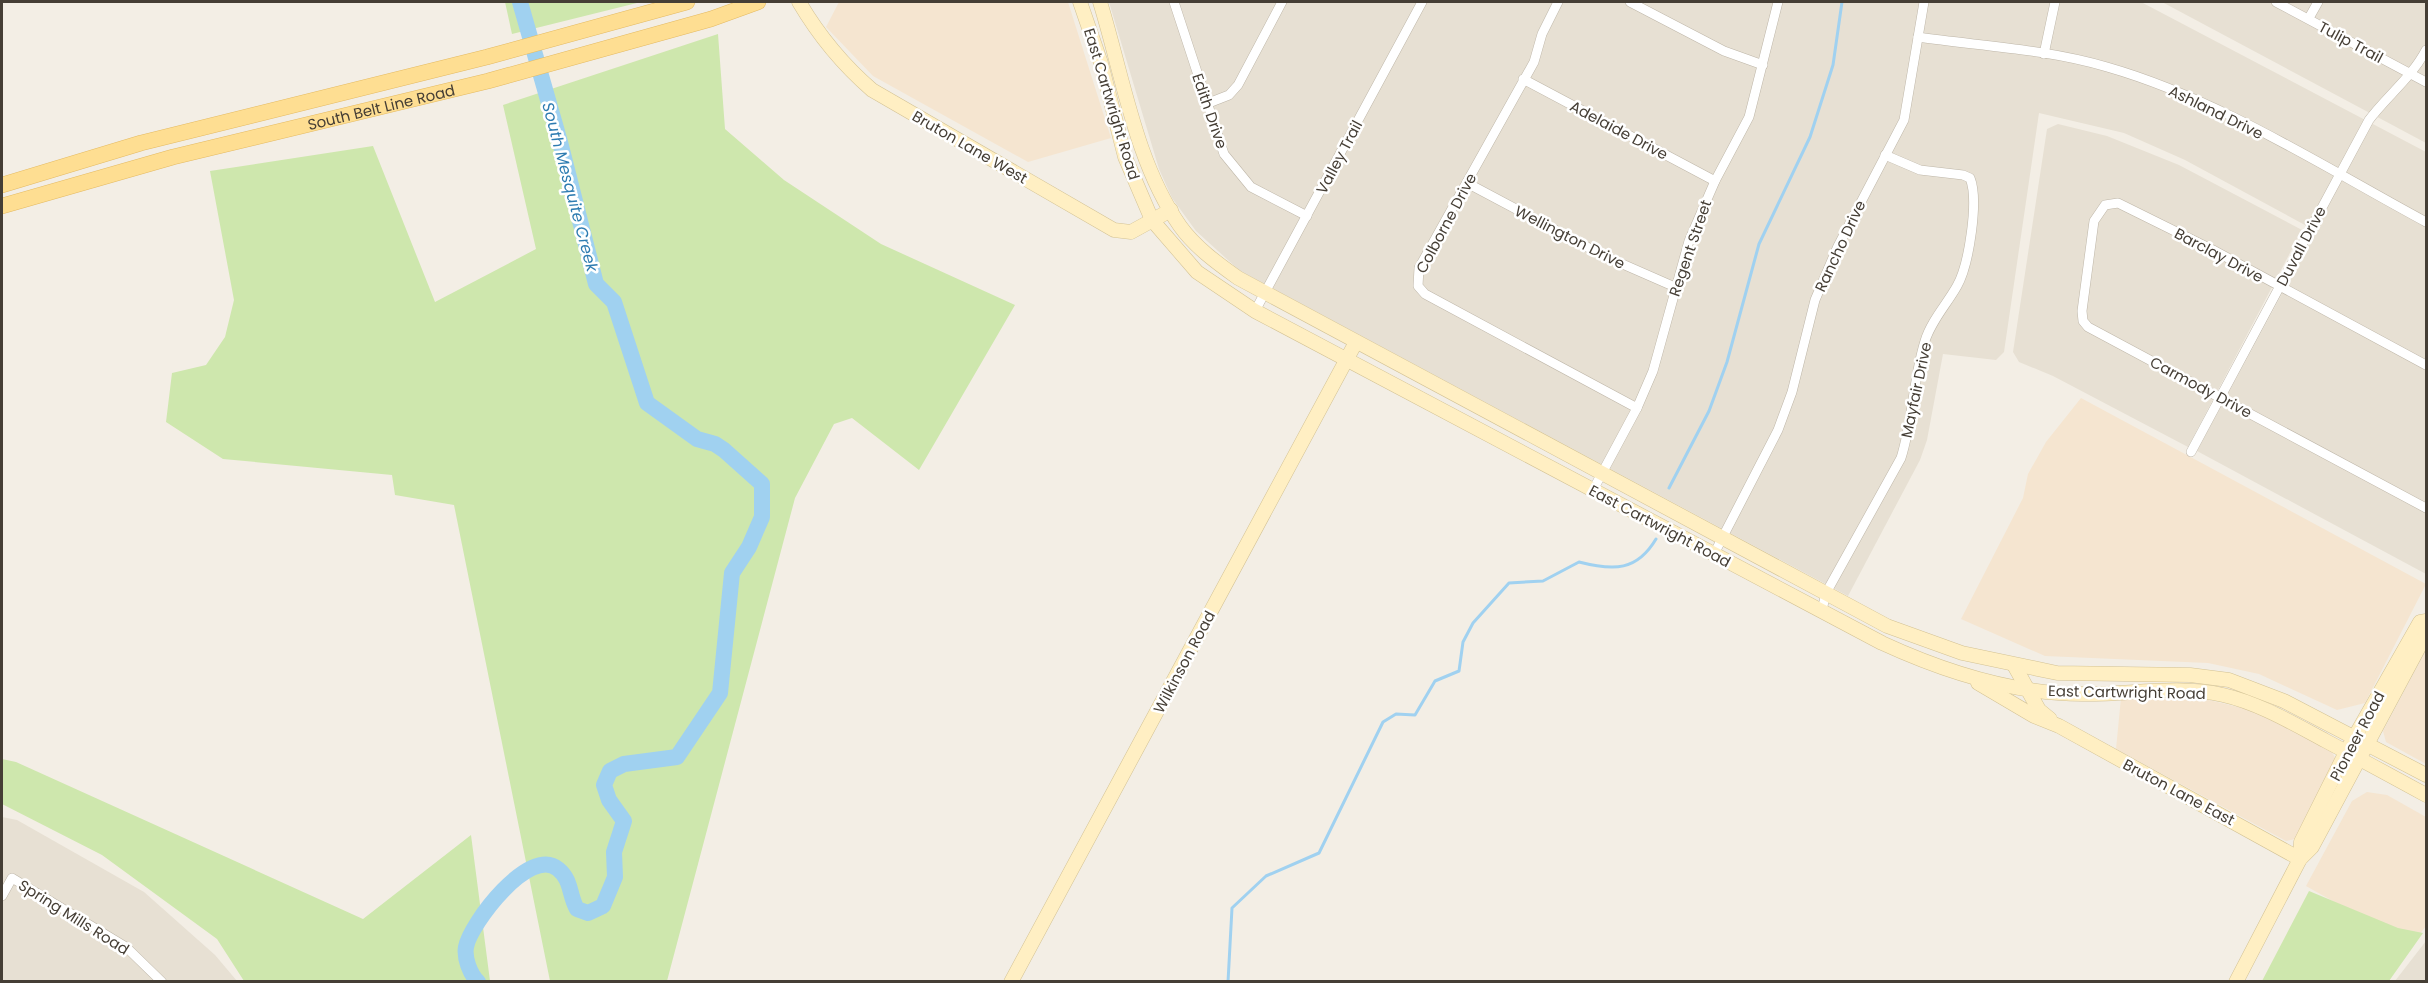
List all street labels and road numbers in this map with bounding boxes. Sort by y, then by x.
street label: Tulip Trail [2315,16,2387,68]
street label: East Cartwright Road [1079,26,1145,182]
street label: Edith Drive [1187,71,1233,151]
street label: South Belt Line Road [305,79,457,135]
street label: Ashland Drive [2165,80,2267,144]
street label: Adelaide Drive [1566,95,1672,165]
street label: Bruton Lane West [909,105,1031,189]
street label: Valley Trail [1311,116,1367,198]
street label: Colborne Drive [1411,169,1481,277]
street label: Regent Street [1664,197,1716,299]
street label: Rancho Drive [1810,197,1870,295]
street label: Wellington Drive [1511,200,1629,274]
street label: Duvall Drive [2271,202,2331,290]
street label: Barclay Drive [2171,223,2267,287]
street label: Mayfair Drive [1896,340,1936,440]
street label: Carmody Drive [2146,351,2256,423]
street label: East Cartwright Road [1585,480,1735,572]
street label: Wilkinson Road [1148,607,1220,717]
street label: East Cartwright Road [2048,680,2206,704]
street label: Pioneer Road [2325,687,2389,785]
street label: Bruton Lane East [2119,754,2239,830]
street label: Spring Mills Road [15,874,133,960]

